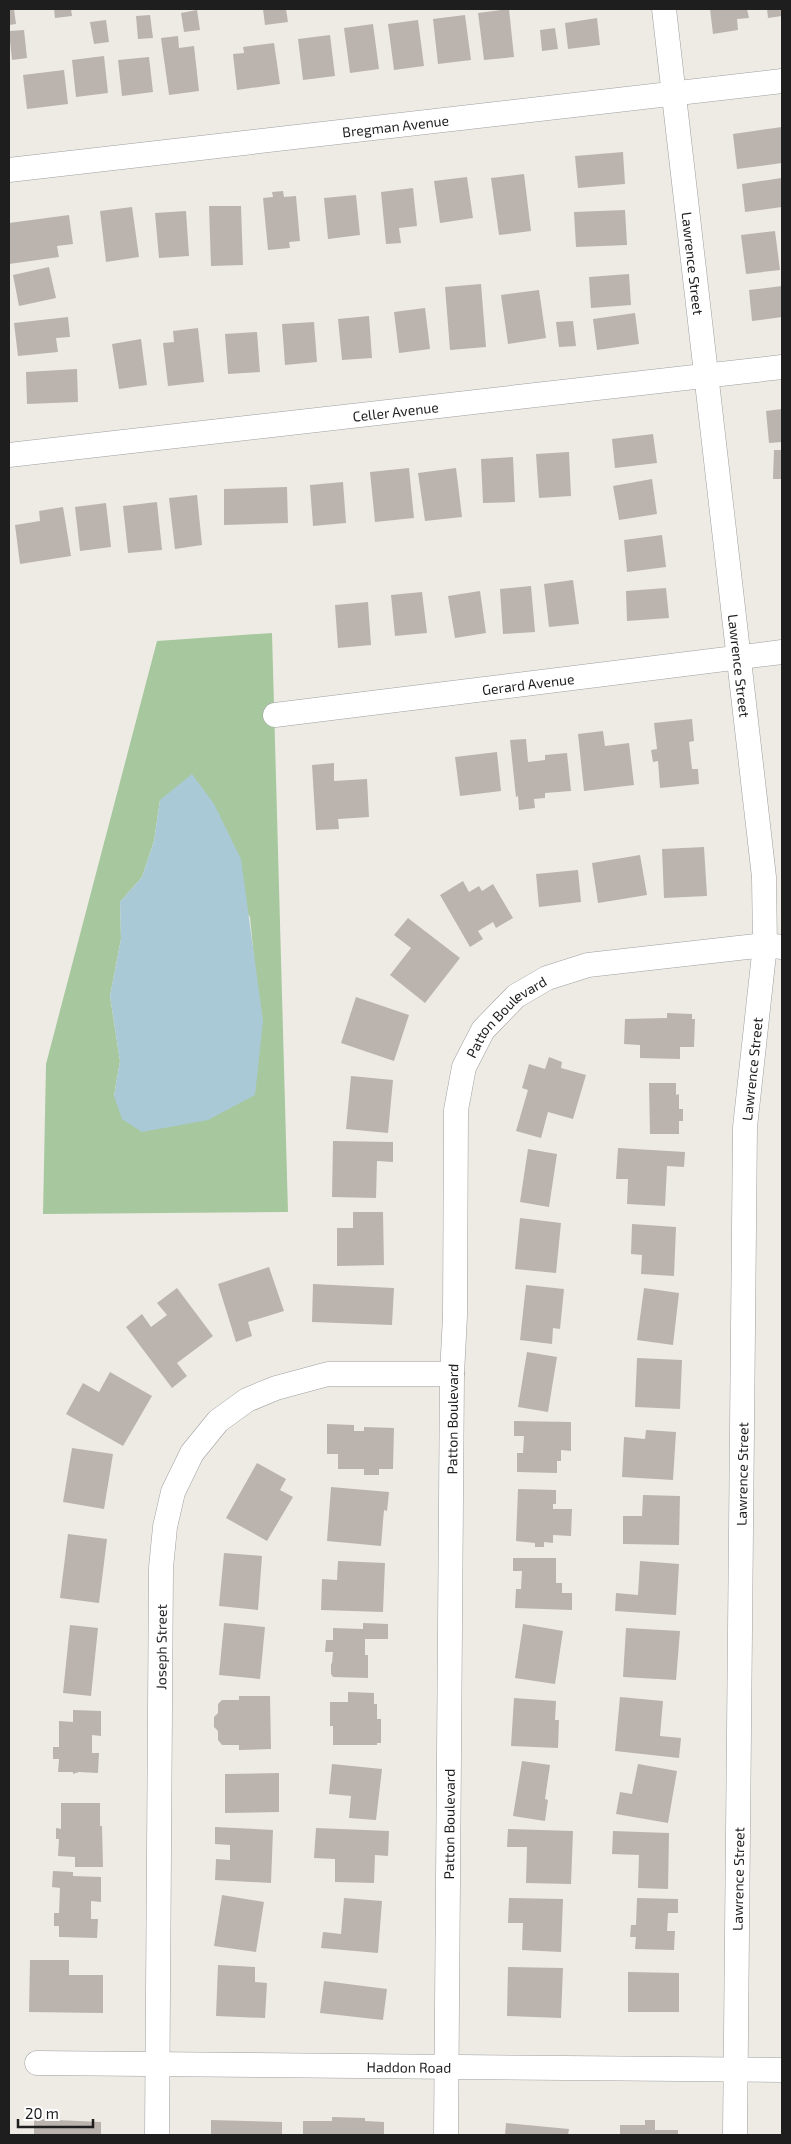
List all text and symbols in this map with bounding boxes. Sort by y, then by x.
street label: Bregman Avenue [341,111,450,140]
street label: Lawrence Street [679,211,708,316]
street label: Celler Avenue [352,398,439,424]
street label: Lawrence Street [725,613,754,718]
street label: Gerard Avenue [481,669,575,698]
street label: Patton Boulevard [462,972,549,1060]
street label: Lawrence Street [738,1016,766,1122]
street label: Patton Boulevard [443,1363,461,1474]
street label: Lawrence Street [733,1422,751,1526]
street label: Joseph Street [152,1604,169,1690]
street label: Patton Boulevard [440,1769,457,1879]
street label: Lawrence Street [729,1827,747,1931]
street label: Haddon Road [367,2058,451,2075]
scale bar [18,2096,92,2128]
text: 20 m [25,2104,59,2122]

